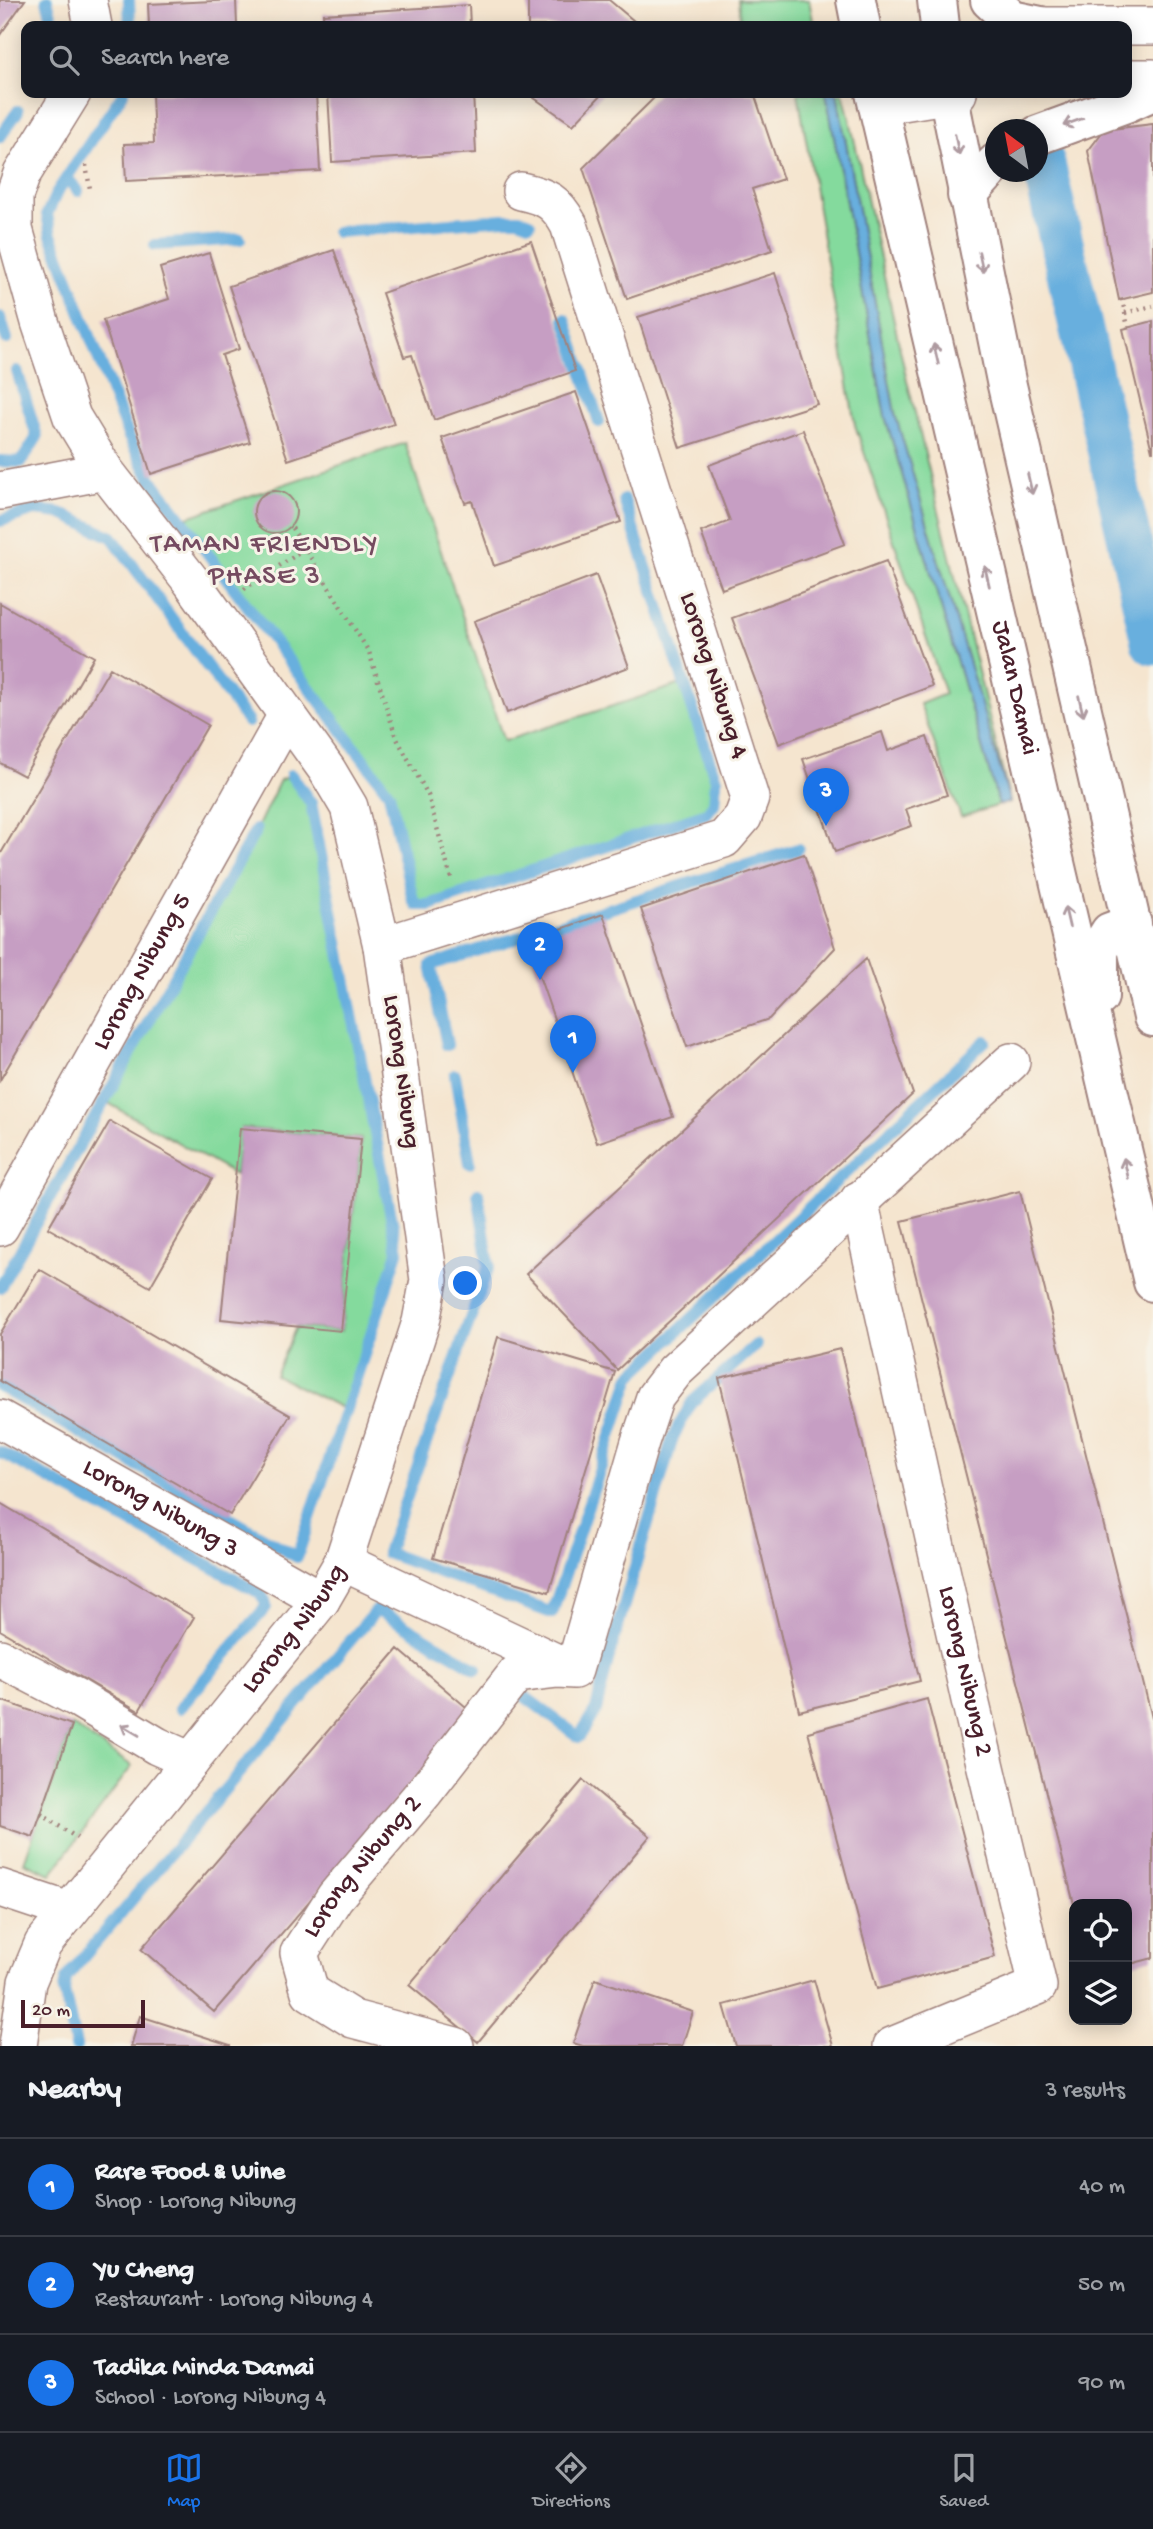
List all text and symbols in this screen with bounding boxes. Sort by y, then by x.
search box [21,21,1132,98]
icon: search [45,41,83,79]
text: Search here [101,44,229,75]
one-way arrow [1062,117,1084,129]
north arrow [985,119,1048,182]
one-way arrow [951,133,965,156]
one-way arrow [975,250,989,273]
one-way arrow [929,343,942,366]
one-way arrow [1023,472,1037,495]
district label: TAMAN FRIENDLY PHASE 3 [148,529,380,594]
one-way arrow [980,565,994,588]
street label: Lorong Nibung 4 [671,589,753,763]
street label: Jalan Damai [983,618,1045,758]
one-way arrow [1074,694,1088,717]
pin: 3 [803,768,849,826]
street label: Lorong Nibung 5 [87,889,199,1056]
one-way arrow [1060,906,1073,929]
pin: 2 [517,922,563,980]
street label: Lorong Nibung [374,993,426,1151]
pin: 1 [550,1015,596,1073]
one-way arrow [1119,1157,1132,1180]
your location [448,1266,482,1300]
street label: Lorong Nibung 3 [77,1453,244,1566]
street label: Lorong Nibung [236,1559,354,1700]
street label: Lorong Nibung 2 [930,1583,998,1760]
one-way arrow [121,1722,141,1736]
street label: Lorong Nibung 2 [297,1790,429,1944]
map controls [1069,1899,1132,2025]
button: locate [1069,1899,1132,1962]
button: layers [1069,1962,1132,2025]
scale bar [21,1997,145,2029]
text: 20 m [32,2000,70,2023]
text: Nearby [28,2074,121,2109]
text: 3 results [1045,2078,1125,2105]
text: Rare Food & Wine [95,2158,285,2189]
text: 1 [46,2174,56,2201]
text: 40 m [1079,2174,1125,2201]
text: Shop · Lorong Nibung [95,2189,296,2216]
text: Yu Cheng [95,2256,194,2287]
text: 2 [45,2272,57,2299]
text: 50 m [1078,2272,1125,2299]
text: Restaurant · Lorong Nibung 4 [95,2287,373,2314]
text: Tadika Minda Damai [95,2354,314,2385]
text: 3 [45,2370,57,2397]
text: 90 m [1079,2370,1125,2397]
text: School · Lorong Nibung 4 [95,2385,326,2412]
tab: Map [165,2449,203,2514]
tab: Directions [533,2449,610,2514]
tab: Saved [939,2449,988,2514]

